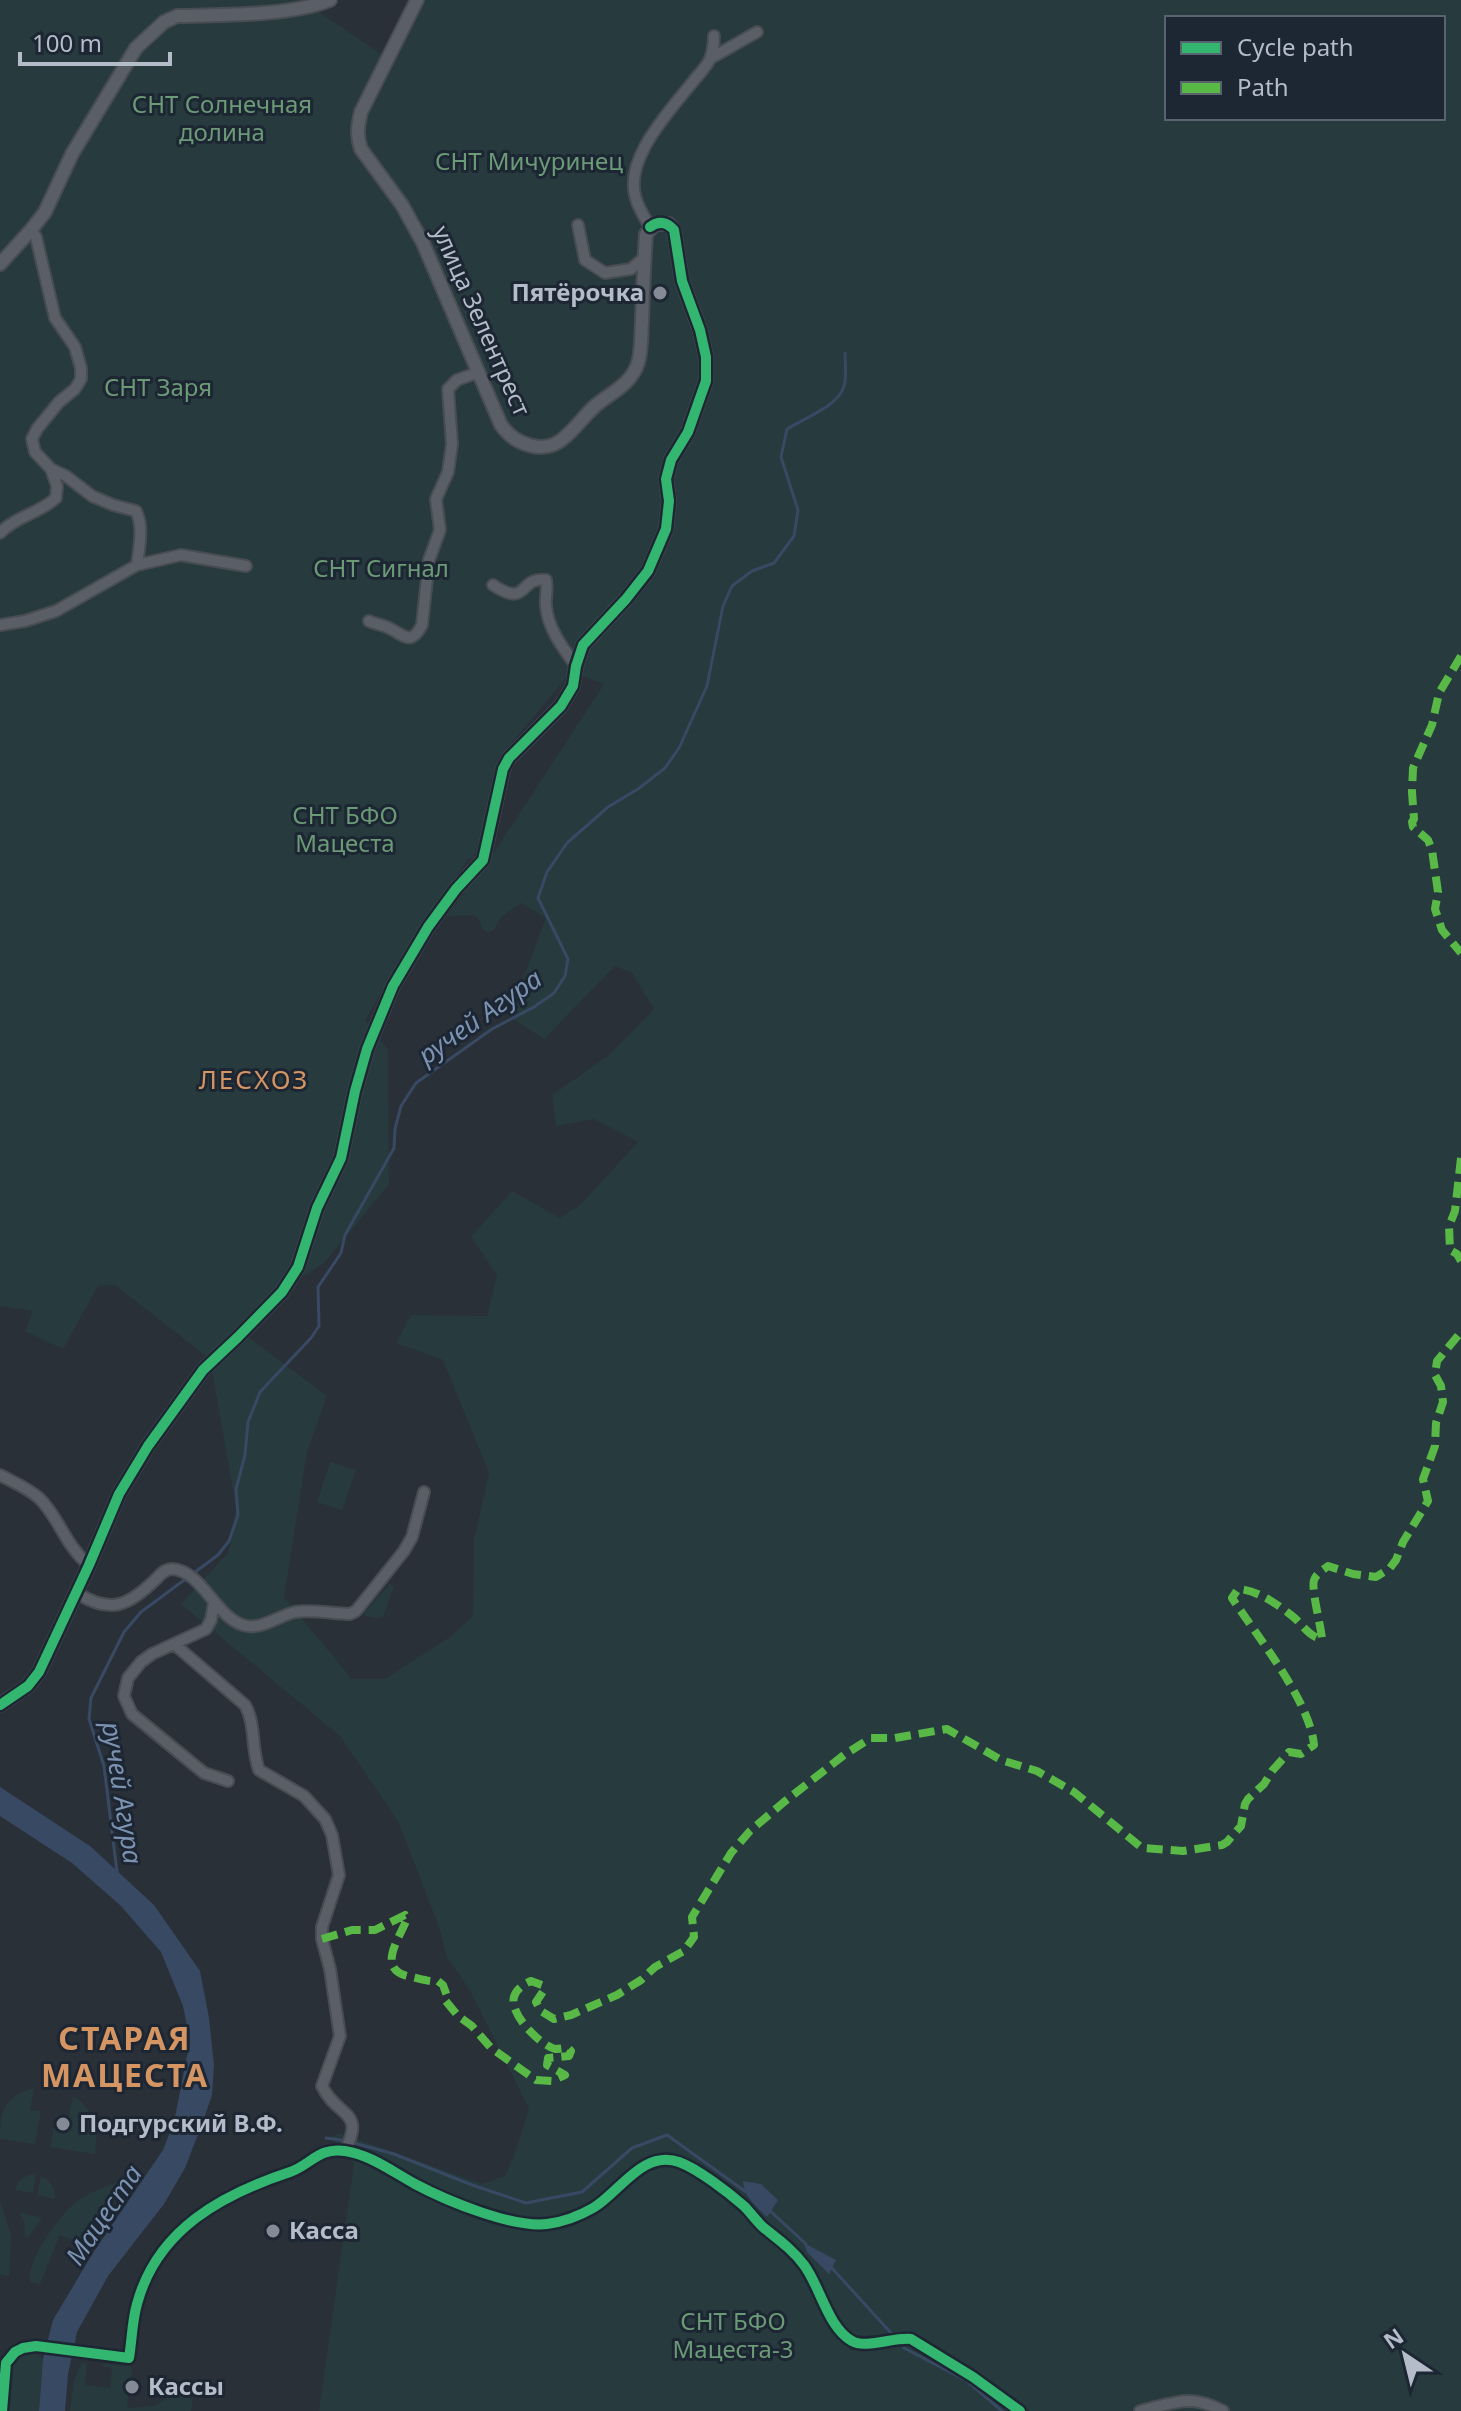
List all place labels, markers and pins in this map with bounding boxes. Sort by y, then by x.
place label: Пятёрочка [511,275,644,308]
marker: Пятёрочка [651,284,669,302]
place label: Подгурский В.Ф. [79,2106,283,2139]
marker: Подгурский В.Ф. [54,2115,72,2133]
place label: Касса [289,2213,359,2246]
marker: Касса [264,2222,282,2240]
place label: Кассы [148,2369,224,2402]
marker: Кассы [123,2378,141,2396]

